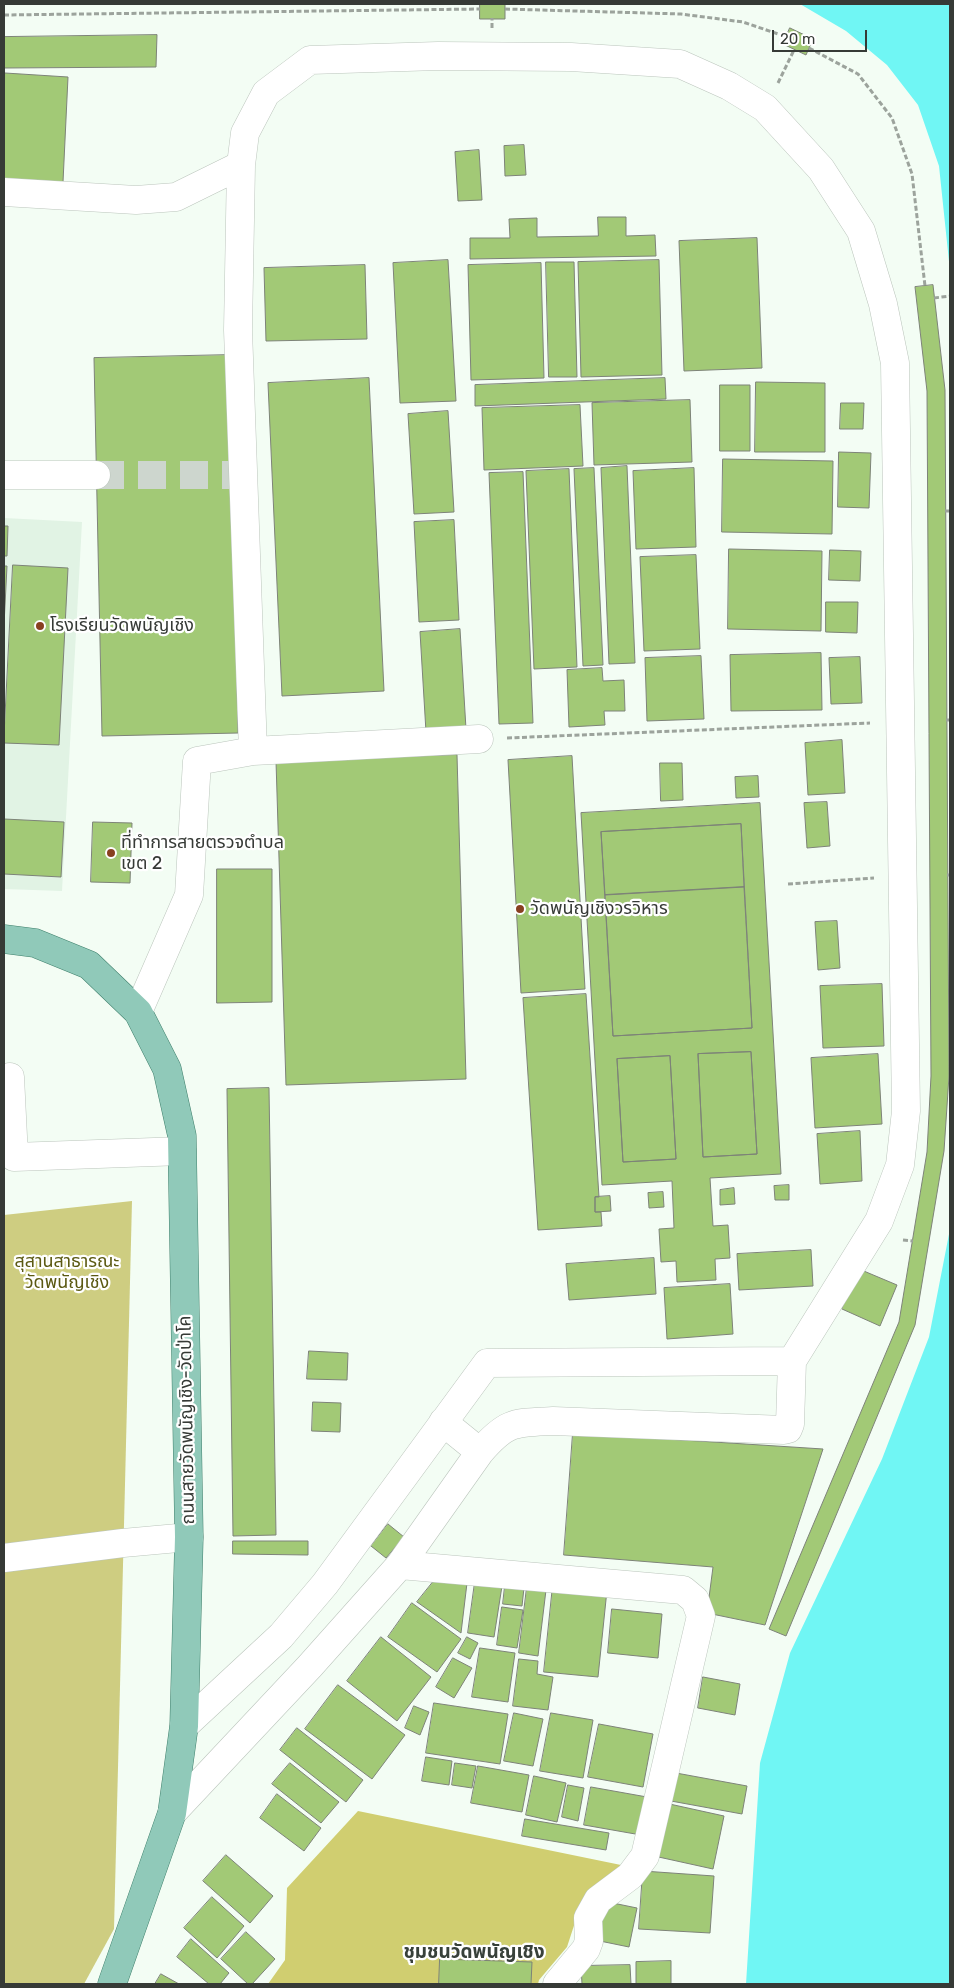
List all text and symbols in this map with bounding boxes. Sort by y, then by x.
scale bar [774,20,869,52]
text: 20 m [780,30,815,48]
place label: โรงเรียนวัดพนัญเชิง [50,615,194,637]
marker: โรงเรียนวัดพนัญเชิง [34,620,46,632]
place label: ที่ทำการสายตรวจตำบล เขต 2 [121,832,284,874]
marker: ที่ทำการสายตรวจตำบล เขต 2 [105,847,117,859]
place label: วัดพนัญเชิงวรวิหาร [530,898,668,920]
marker: วัดพนัญเชิงวรวิหาร [514,903,526,915]
park label: สุสานสาธารณะ วัดพนัญเชิง [15,1251,119,1294]
street label: ถนนสายวัดพนัญเชิง-วัดป่าโค [174,1315,200,1525]
district label: ชุมชนวัดพนัญเชิง [403,1942,545,1964]

